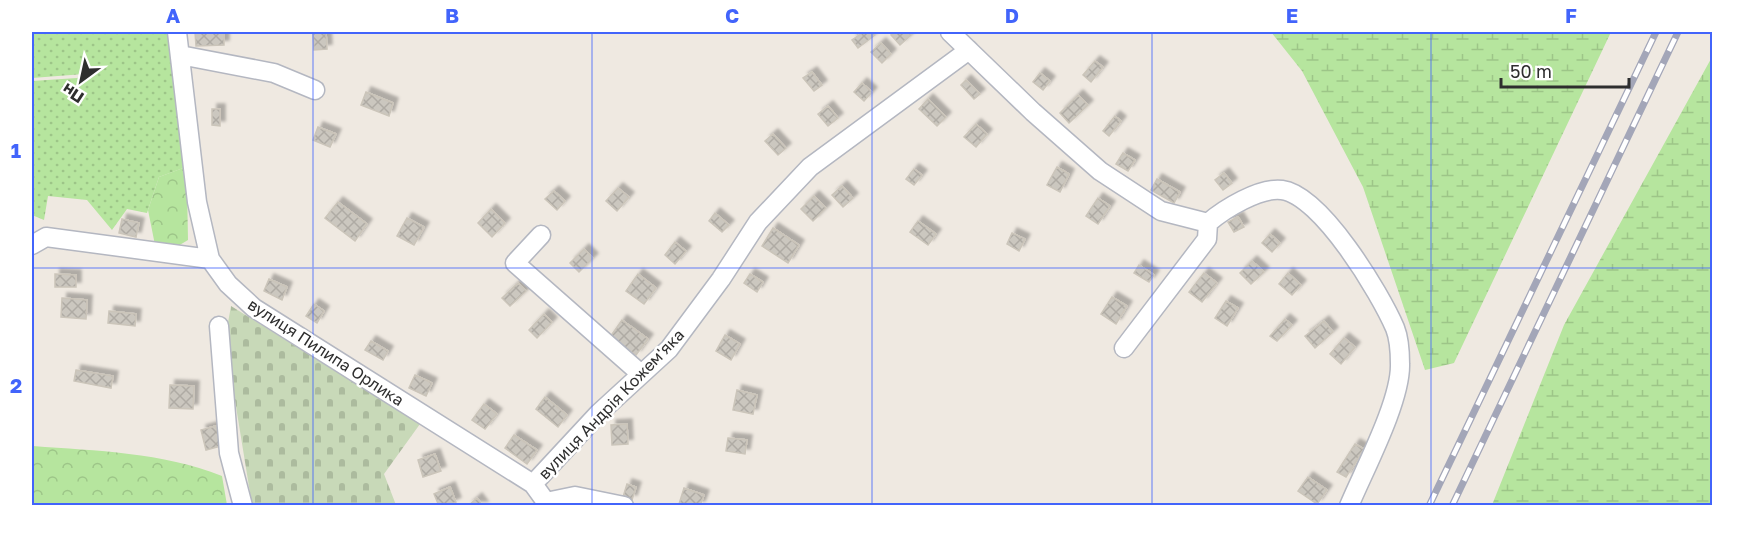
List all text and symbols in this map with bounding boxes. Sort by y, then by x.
text: A [166,3,180,27]
text: B [445,3,459,27]
text: C [725,3,739,27]
text: D [1005,3,1019,27]
text: E [1286,3,1298,27]
text: F [1565,3,1577,27]
north arrow [51,51,111,111]
scale bar [1501,51,1628,89]
text: 50 m [1510,60,1552,82]
text: Пн [58,79,87,108]
text: 1 [11,138,21,162]
street label: вулиця Пилипа Орлика [244,294,408,410]
street label: вулиця Андрія Кожем'яка [534,325,688,483]
text: 2 [10,373,22,397]

